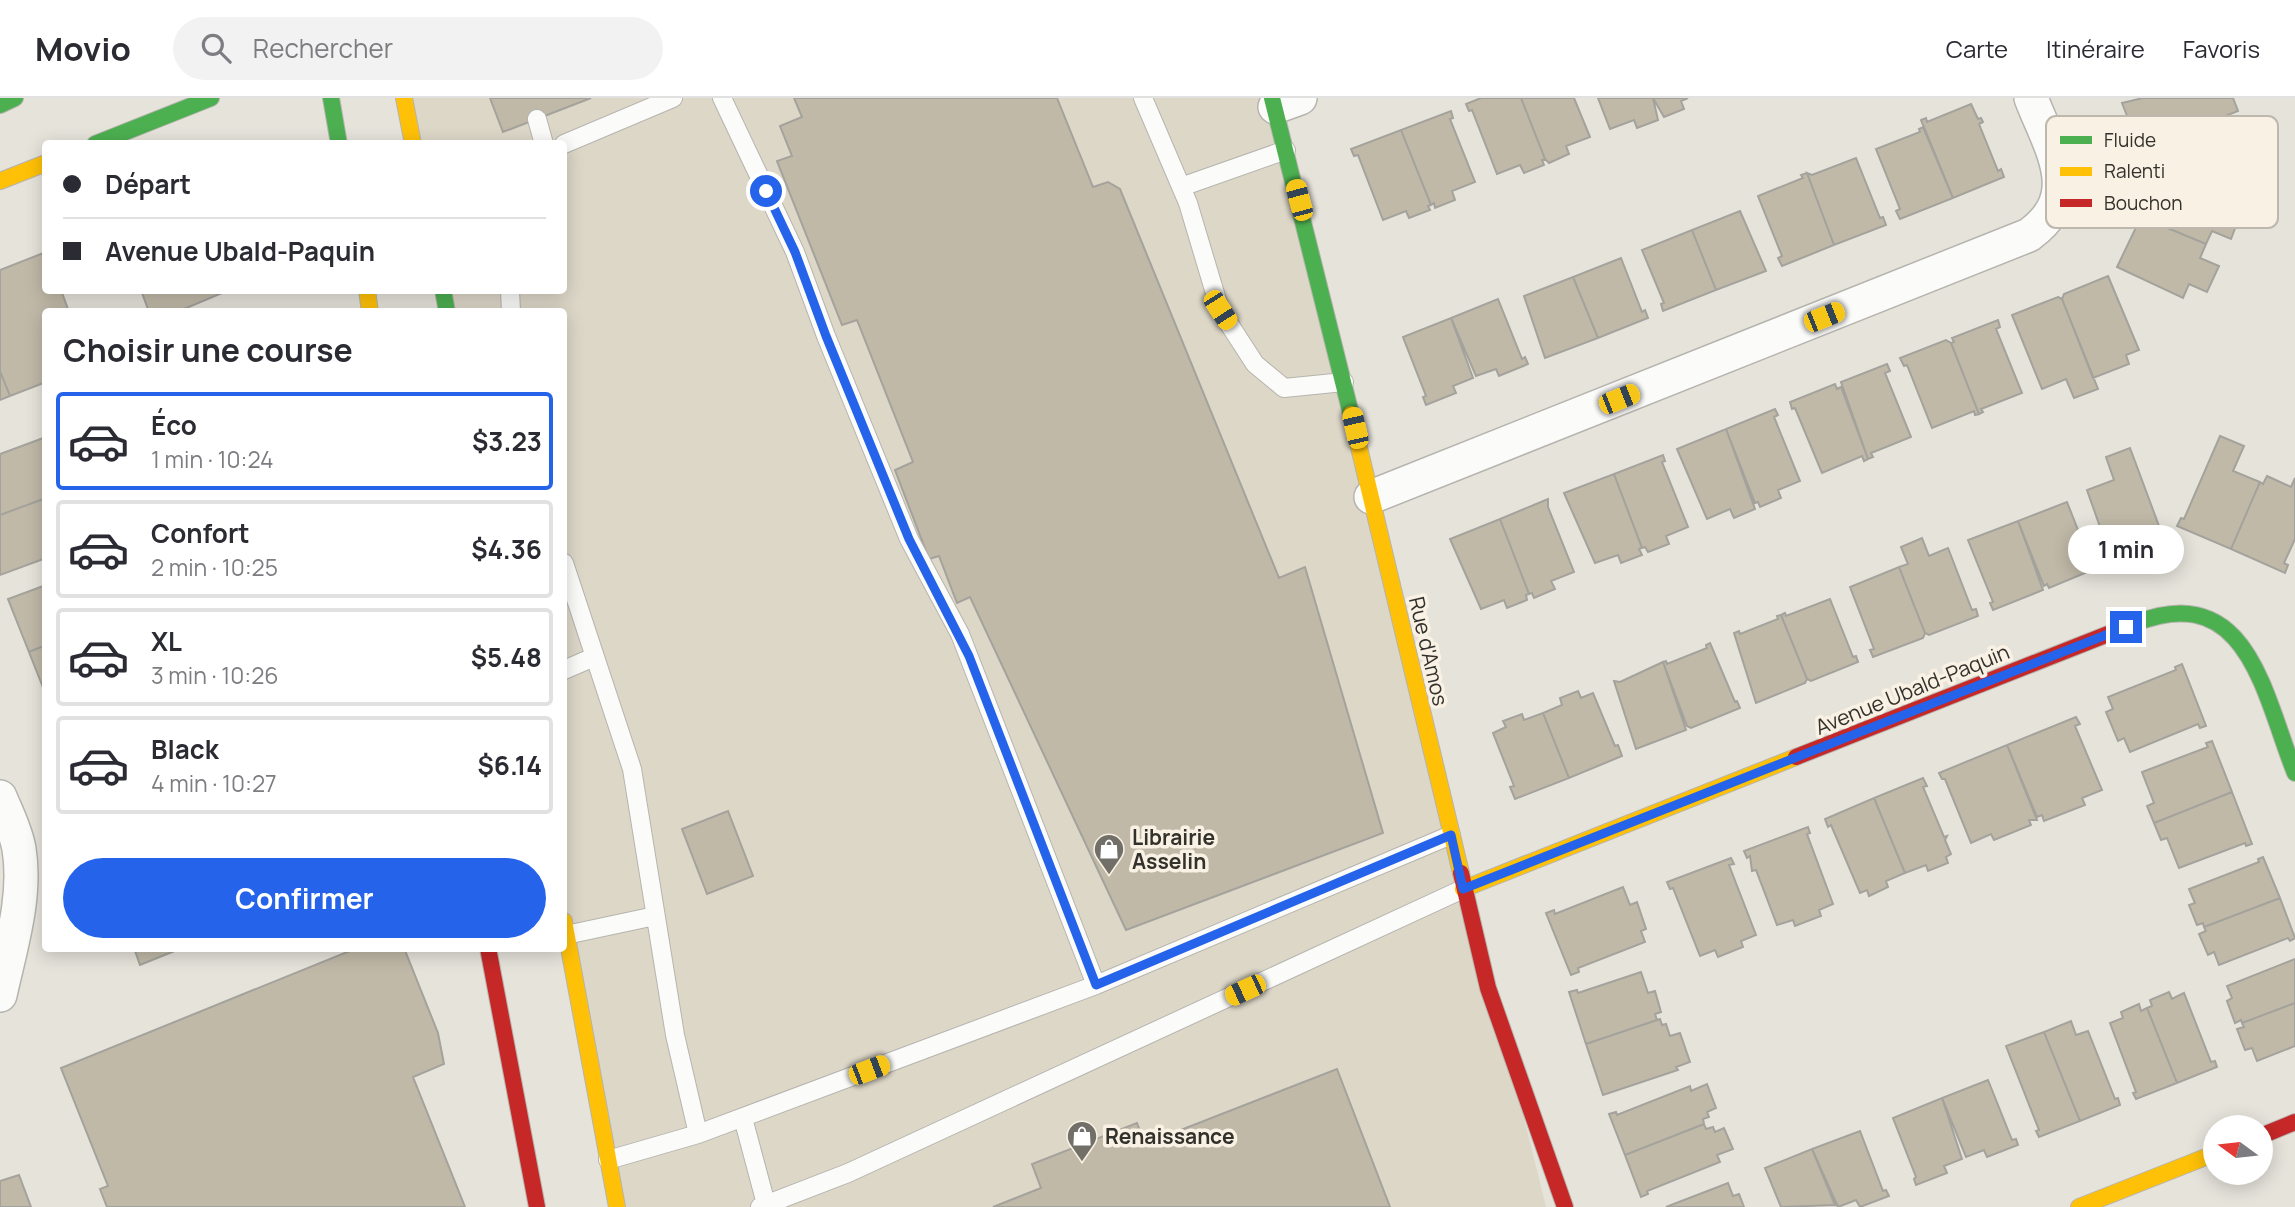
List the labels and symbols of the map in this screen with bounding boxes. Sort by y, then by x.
legend [2046,116,2278,228]
text: Fluide [2104,127,2156,153]
text: Ralenti [2104,158,2165,184]
route start [750,175,782,207]
car [1284,177,1315,223]
text: Bouchon [2104,190,2183,216]
car [1200,287,1241,333]
car [1801,299,1848,335]
car [1596,381,1643,417]
car [1341,405,1370,451]
callout: 1 min [2068,526,2184,574]
street label: Rue d'Amos [1403,594,1455,708]
route end [2110,611,2142,643]
street label: Avenue Ubald-Paquin [1811,637,2013,741]
place label: Librairie Asselin [1132,823,1215,875]
shop icon: Librairie Asselin [1092,832,1126,876]
car [1222,972,1269,1008]
car [846,1053,893,1087]
north arrow [2203,1115,2273,1185]
shop icon: Renaissance [1065,1119,1099,1163]
place label: Renaissance [1105,1122,1235,1150]

